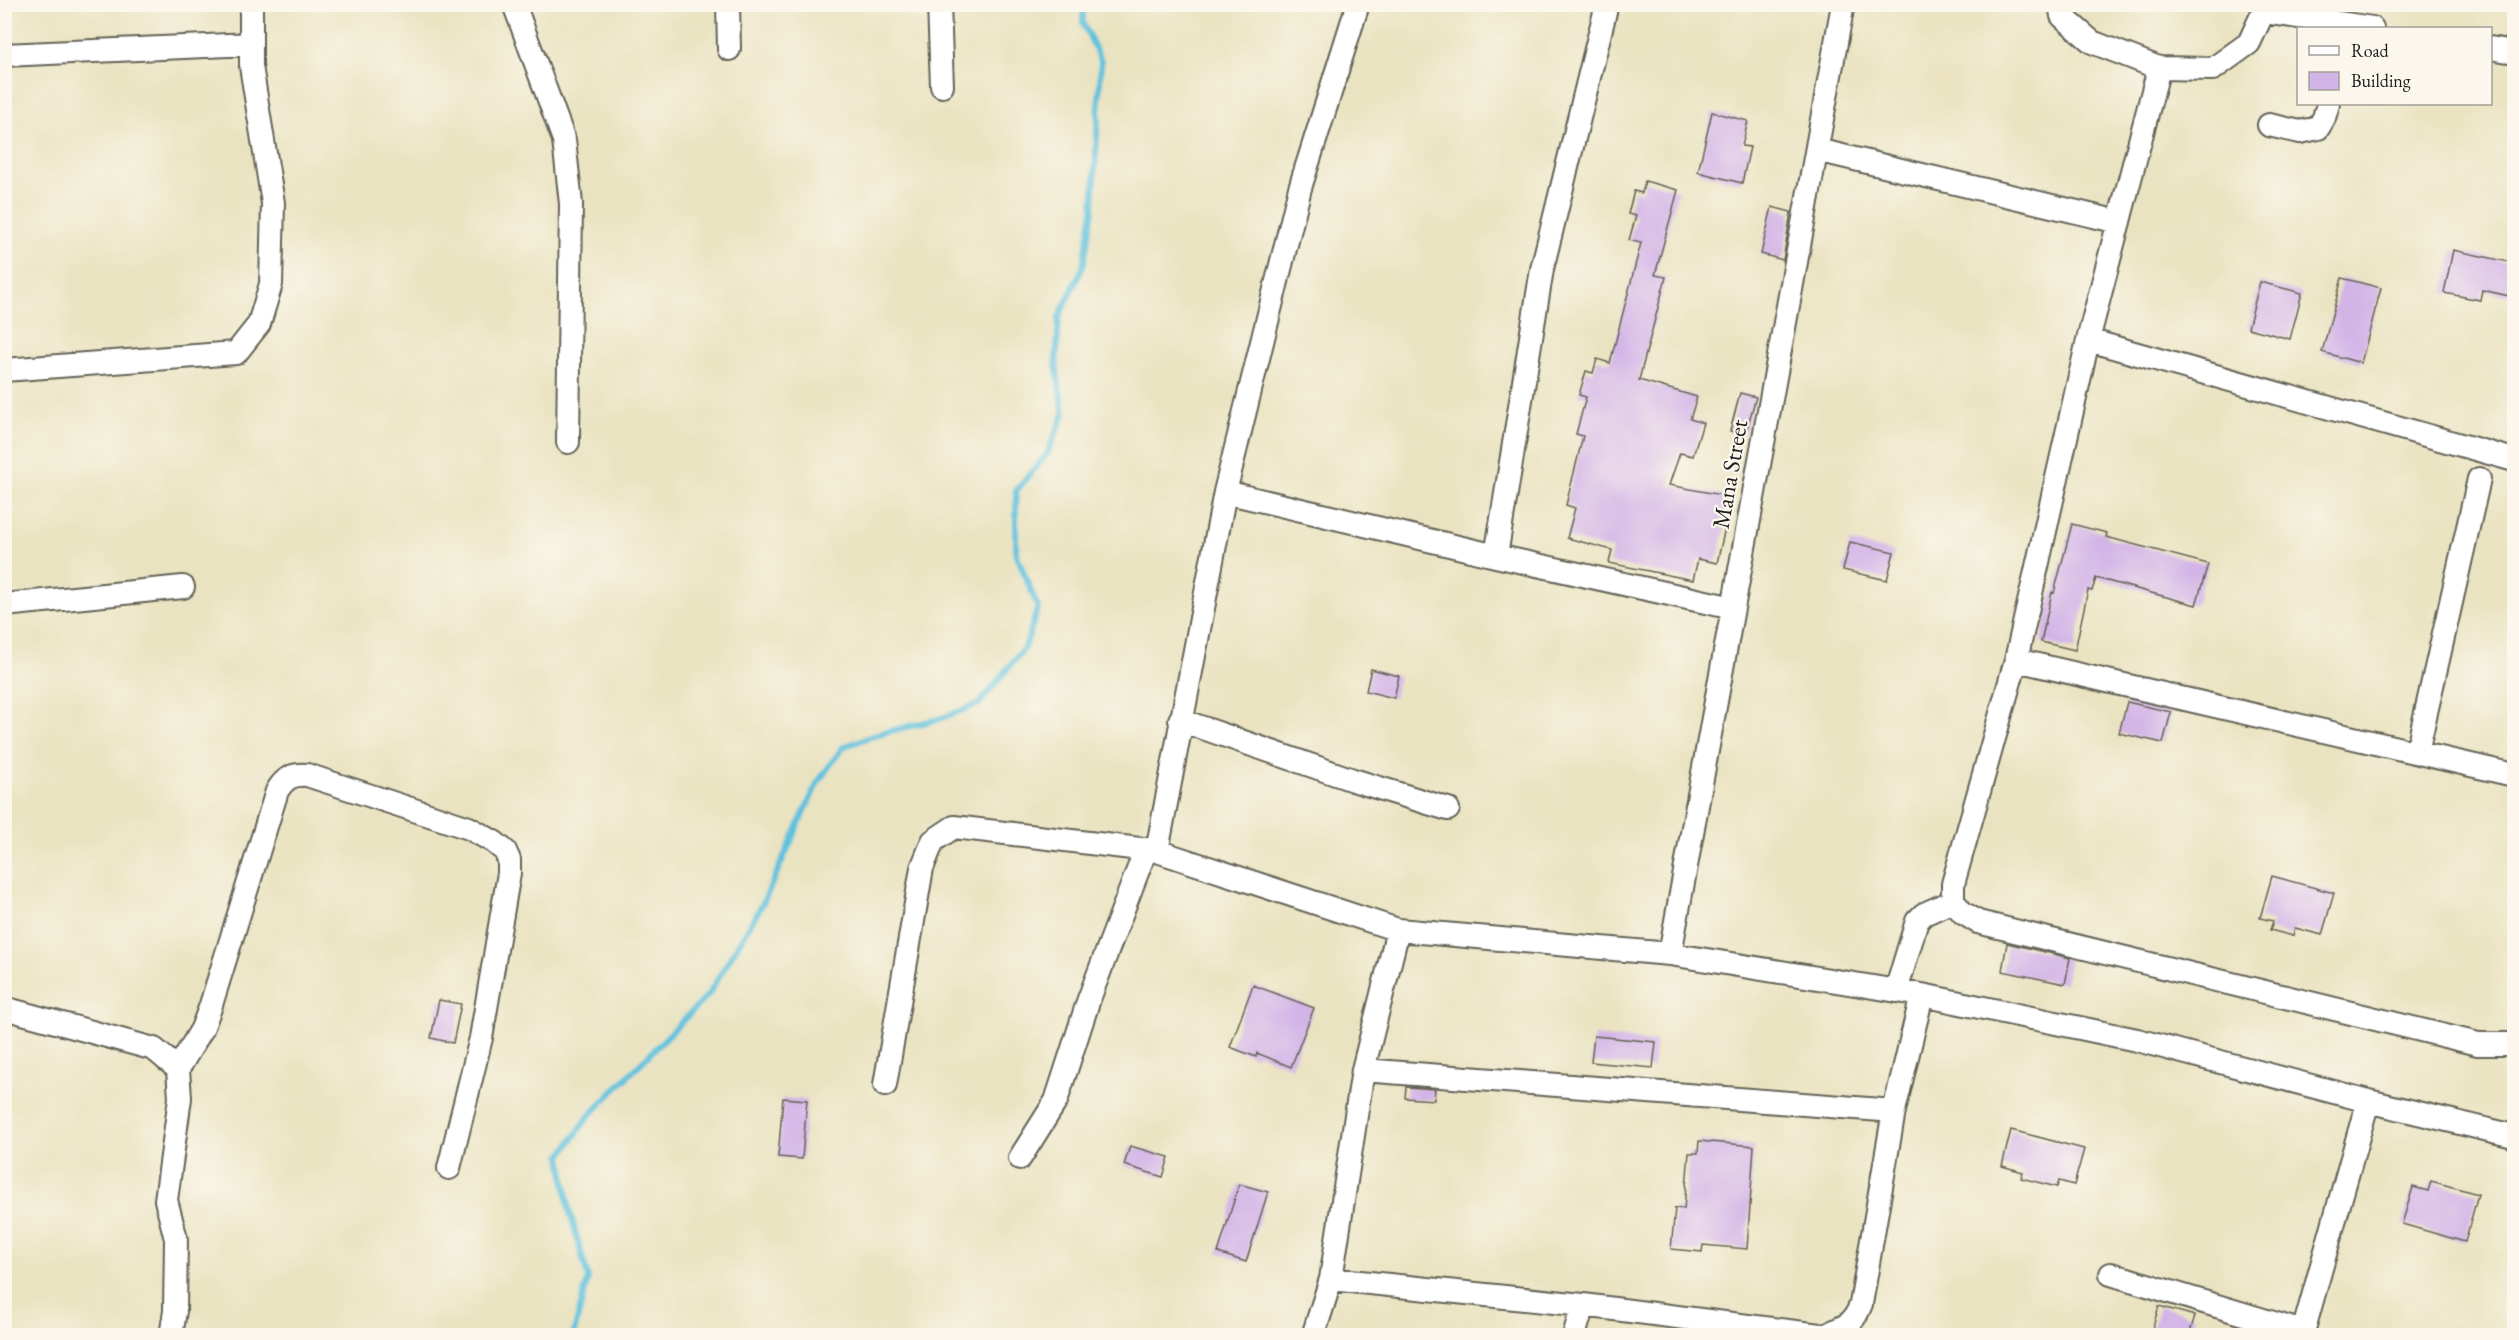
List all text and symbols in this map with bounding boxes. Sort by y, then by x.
legend [2297,27,2492,105]
text: Road [2351,39,2390,62]
text: Building [2351,69,2411,92]
street label: Mana Street [1705,416,1754,531]

